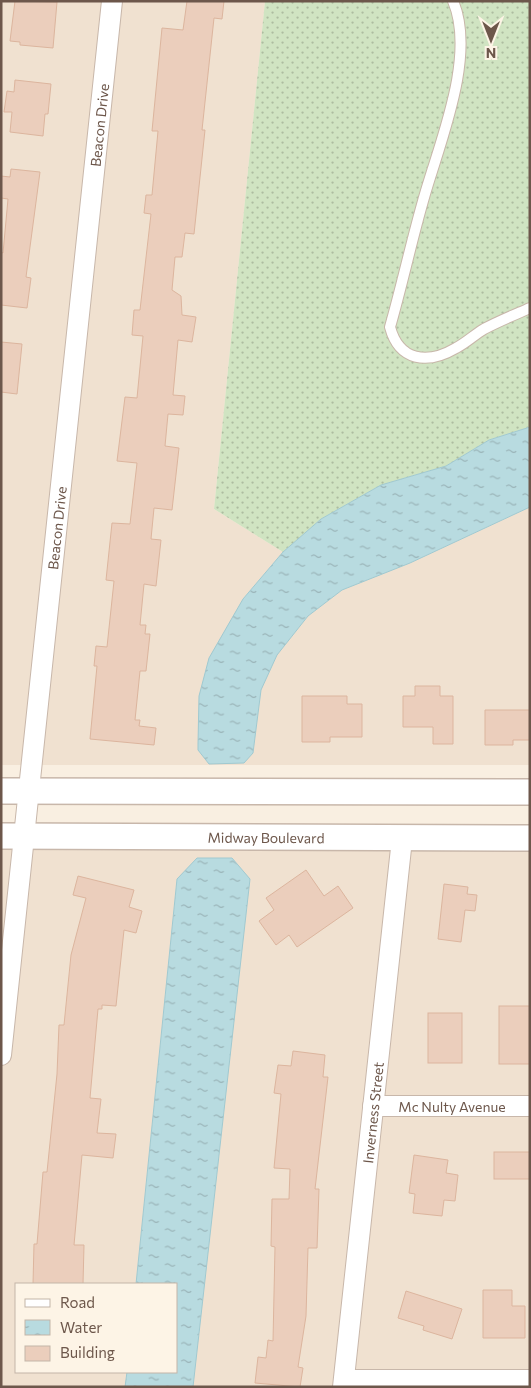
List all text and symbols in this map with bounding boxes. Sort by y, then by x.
north arrow [466,15,516,65]
text: N [486,45,496,62]
street label: Beacon Drive [86,83,112,168]
street label: Beacon Drive [44,485,69,570]
street label: Midway Boulevard [207,828,325,846]
street label: Inverness Street [359,1061,386,1164]
street label: Mc Nulty Avenue [398,1098,506,1115]
legend [15,1283,178,1373]
text: Road [60,1293,95,1311]
text: Water [60,1318,102,1336]
text: Building [60,1343,115,1361]

